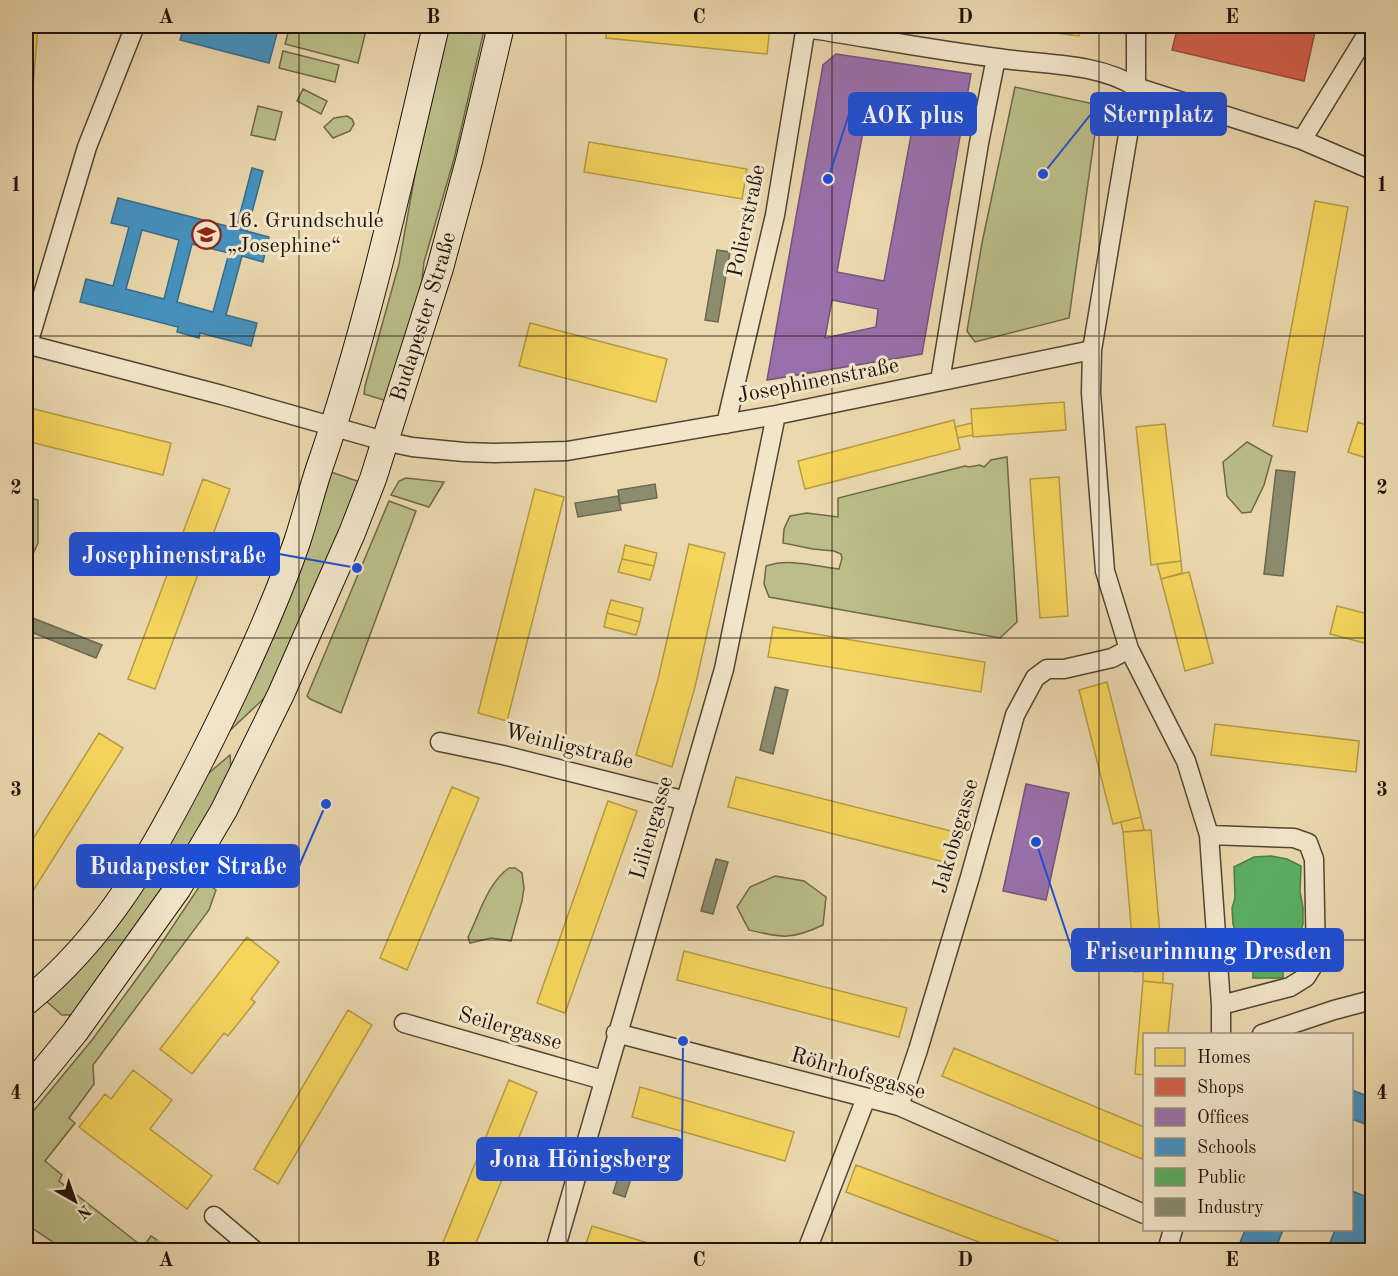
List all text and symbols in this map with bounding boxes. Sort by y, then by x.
text: A [158,8,174,28]
text: B [426,8,440,28]
text: C [692,8,706,28]
text: D [957,8,973,28]
text: E [1225,8,1239,28]
callout: AOK plus [849,93,976,135]
callout: Sternplatz [1091,93,1226,135]
text: Sternplatz [1102,104,1214,128]
text: AOK plus [860,105,964,129]
street label: Polierstraße [724,163,770,279]
text: 1 [10,176,22,196]
text: 1 [1376,176,1388,196]
place label: 16. Grundschule „Josephine“ [227,210,384,257]
school or university icon: 16. Grundschule „Josephine“ [190,218,222,250]
street label: Budapester Straße [387,230,460,405]
street label: Josephinenstraße [735,355,901,407]
text: 2 [10,479,22,499]
text: 2 [1376,479,1388,499]
callout: Josephinenstraße [70,533,279,575]
text: Josephinenstraße [82,545,266,569]
street label: Weinligstraße [502,720,636,774]
street label: Liliengasse [627,774,677,882]
street label: Jakobsgasse [929,776,983,896]
text: 3 [10,781,22,801]
text: 3 [1376,781,1388,801]
callout: Budapester Straße [77,845,299,887]
text: Budapester Straße [89,856,287,880]
callout: Friseurinnung Dresden [1072,929,1343,971]
text: Friseurinnung Dresden [1084,941,1332,965]
street label: Seilergasse [456,1004,564,1054]
legend [1143,1033,1353,1231]
street label: Röhrhofsgasse [788,1044,928,1104]
text: Homes [1197,1049,1251,1067]
text: Shops [1197,1079,1244,1097]
text: 4 [10,1084,22,1104]
text: 4 [1376,1084,1388,1104]
text: Offices [1197,1109,1249,1127]
callout: Jona Hönigsberg [477,1138,682,1180]
text: Schools [1197,1139,1257,1157]
text: Jona Hönigsberg [490,1149,671,1173]
text: Public [1197,1169,1246,1187]
north arrow [45,1171,105,1231]
text: Industry [1197,1199,1264,1217]
text: N [73,1201,93,1222]
text: A [158,1251,174,1271]
text: B [426,1251,440,1271]
text: C [692,1251,706,1271]
text: D [957,1251,973,1271]
text: E [1225,1251,1239,1271]

